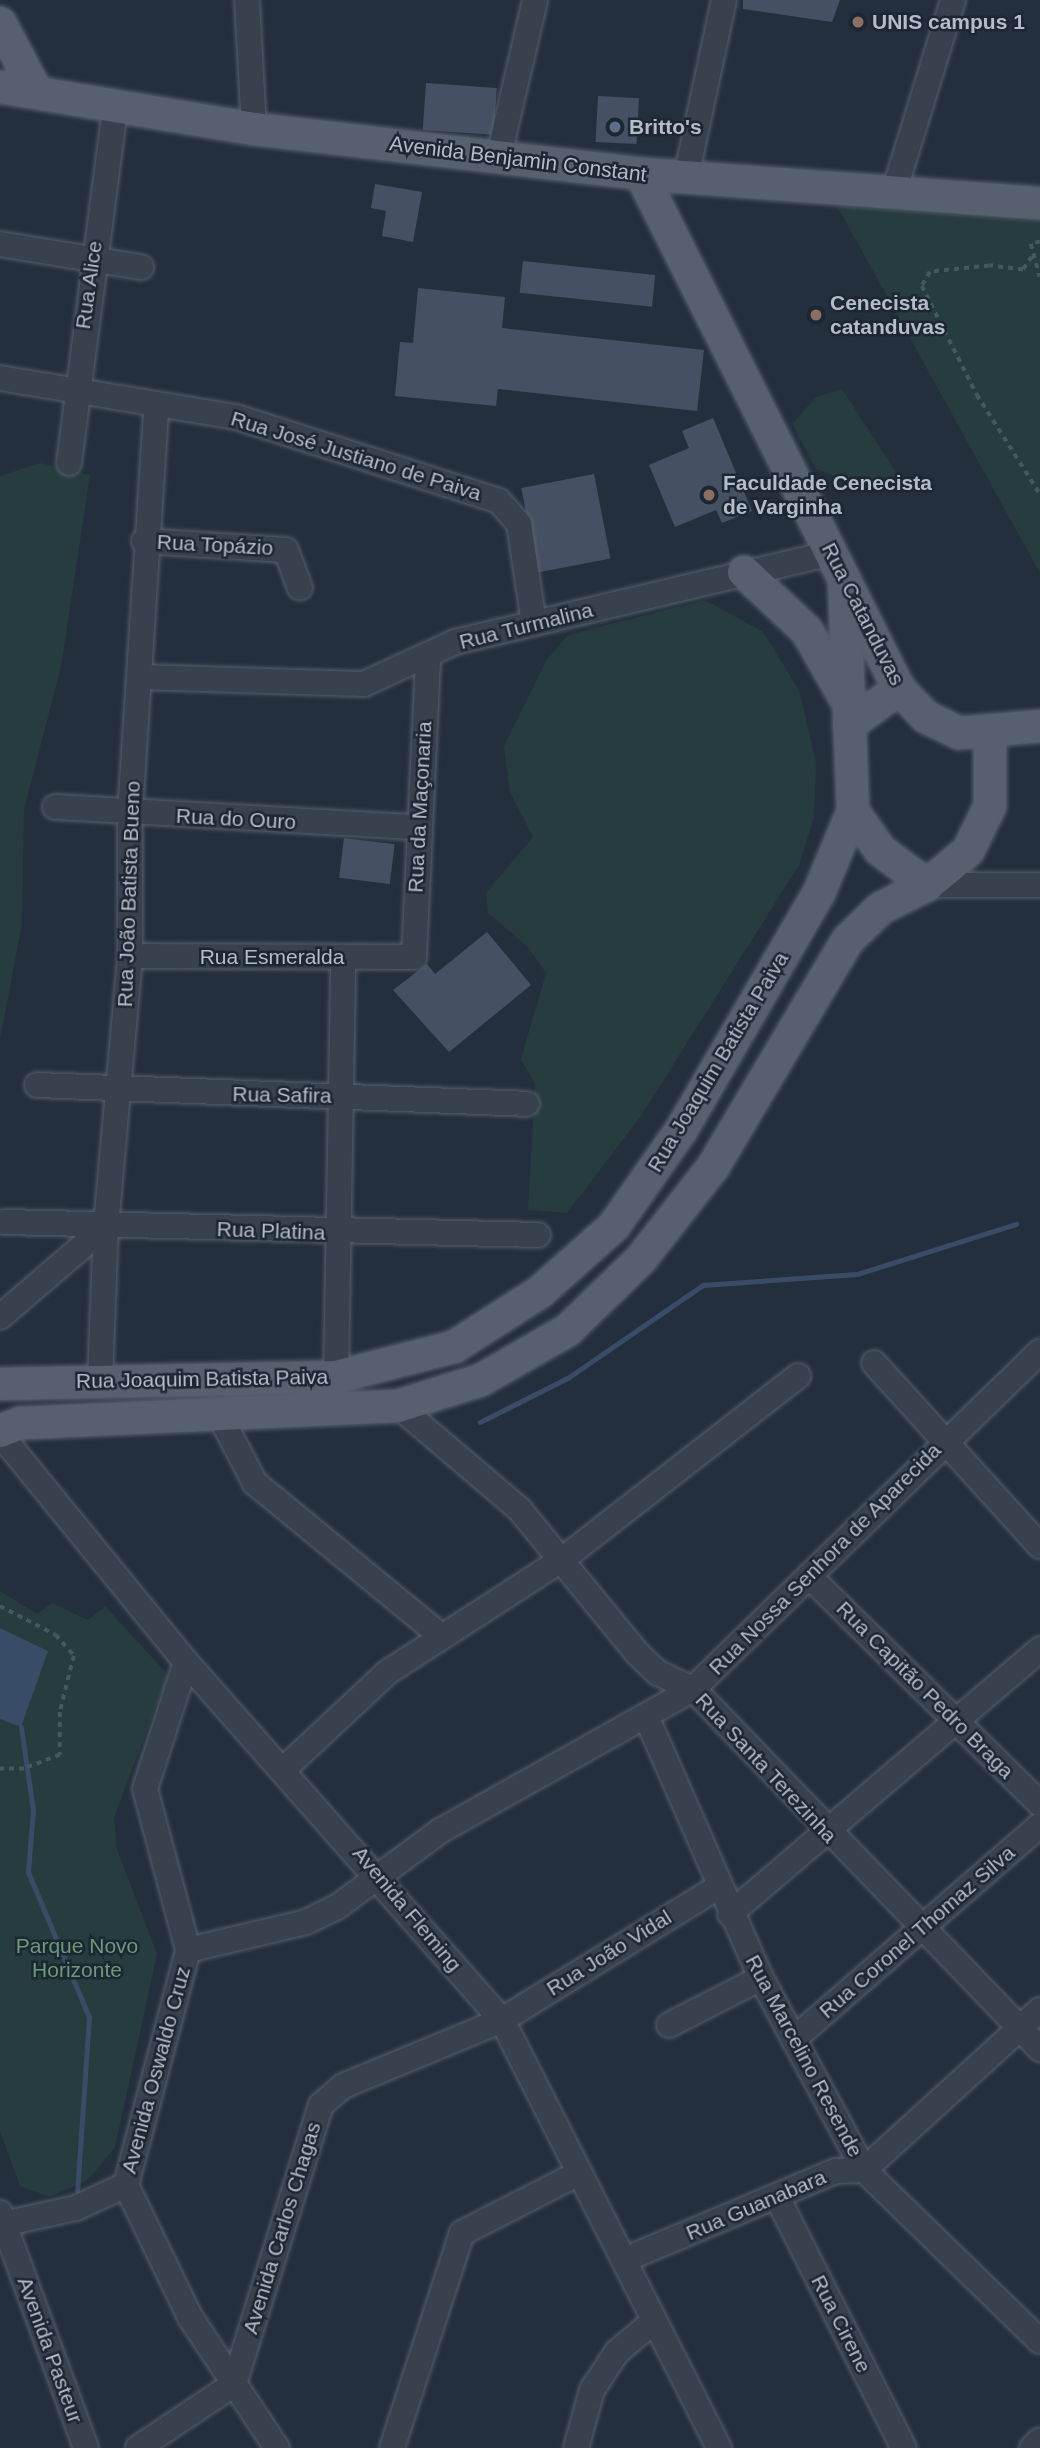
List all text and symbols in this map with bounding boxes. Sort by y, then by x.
place label: UNIS campus 1 [872,9,1025,35]
marker: UNIS campus 1 [850,14,866,30]
place label: Britto's [629,114,702,140]
marker: Britto's [607,119,623,135]
street label: Avenida Benjamin Constant [388,131,648,187]
street label: Rua Alice [70,239,108,331]
place label: Cenecista catanduvas [830,290,946,340]
marker: Cenecista catanduvas [808,307,824,323]
street label: Rua José Justiano de Paiva [228,406,484,506]
place label: Faculdade Cenecista de Varginha [723,470,932,520]
marker: Faculdade Cenecista de Varginha [701,487,717,503]
street label: Rua Topázio [156,529,274,561]
street label: Rua Catanduvas [816,539,910,689]
street label: Rua Turmalina [457,597,595,655]
street label: Rua da Maçonaria [403,721,437,893]
street label: Rua João Batista Bueno [112,780,146,1008]
street label: Rua do Ouro [175,803,297,835]
street label: Rua Esmeralda [200,944,344,970]
street label: Rua Joaquim Batista Paiva [642,947,794,1177]
street label: Rua Safira [232,1082,332,1108]
street label: Rua Platina [216,1217,326,1245]
street label: Rua Joaquim Batista Paiva [76,1364,328,1394]
street label: Rua Nossa Senhora de Aparecida [703,1437,947,1681]
street label: Rua Capitão Pedro Braga [831,1596,1019,1784]
street label: Rua Santa Terezinha [690,1688,842,1848]
street label: Rua Coronel Thomaz Silva [814,1840,1020,2024]
street label: Avenida Fleming [347,1841,467,1977]
street label: Rua João Vidal [542,1905,676,2001]
park label: Parque Novo Horizonte [16,1933,138,1983]
street label: Rua Marcelino Resende [740,1951,868,2161]
street label: Avenida Oswaldo Cruz [116,1964,196,2176]
street label: Avenida Carlos Chagas [238,2119,326,2337]
street label: Rua Guanabara [682,2164,830,2246]
street label: Rua Cirene [806,2271,876,2377]
street label: Avenida Pasteur [12,2273,88,2427]

